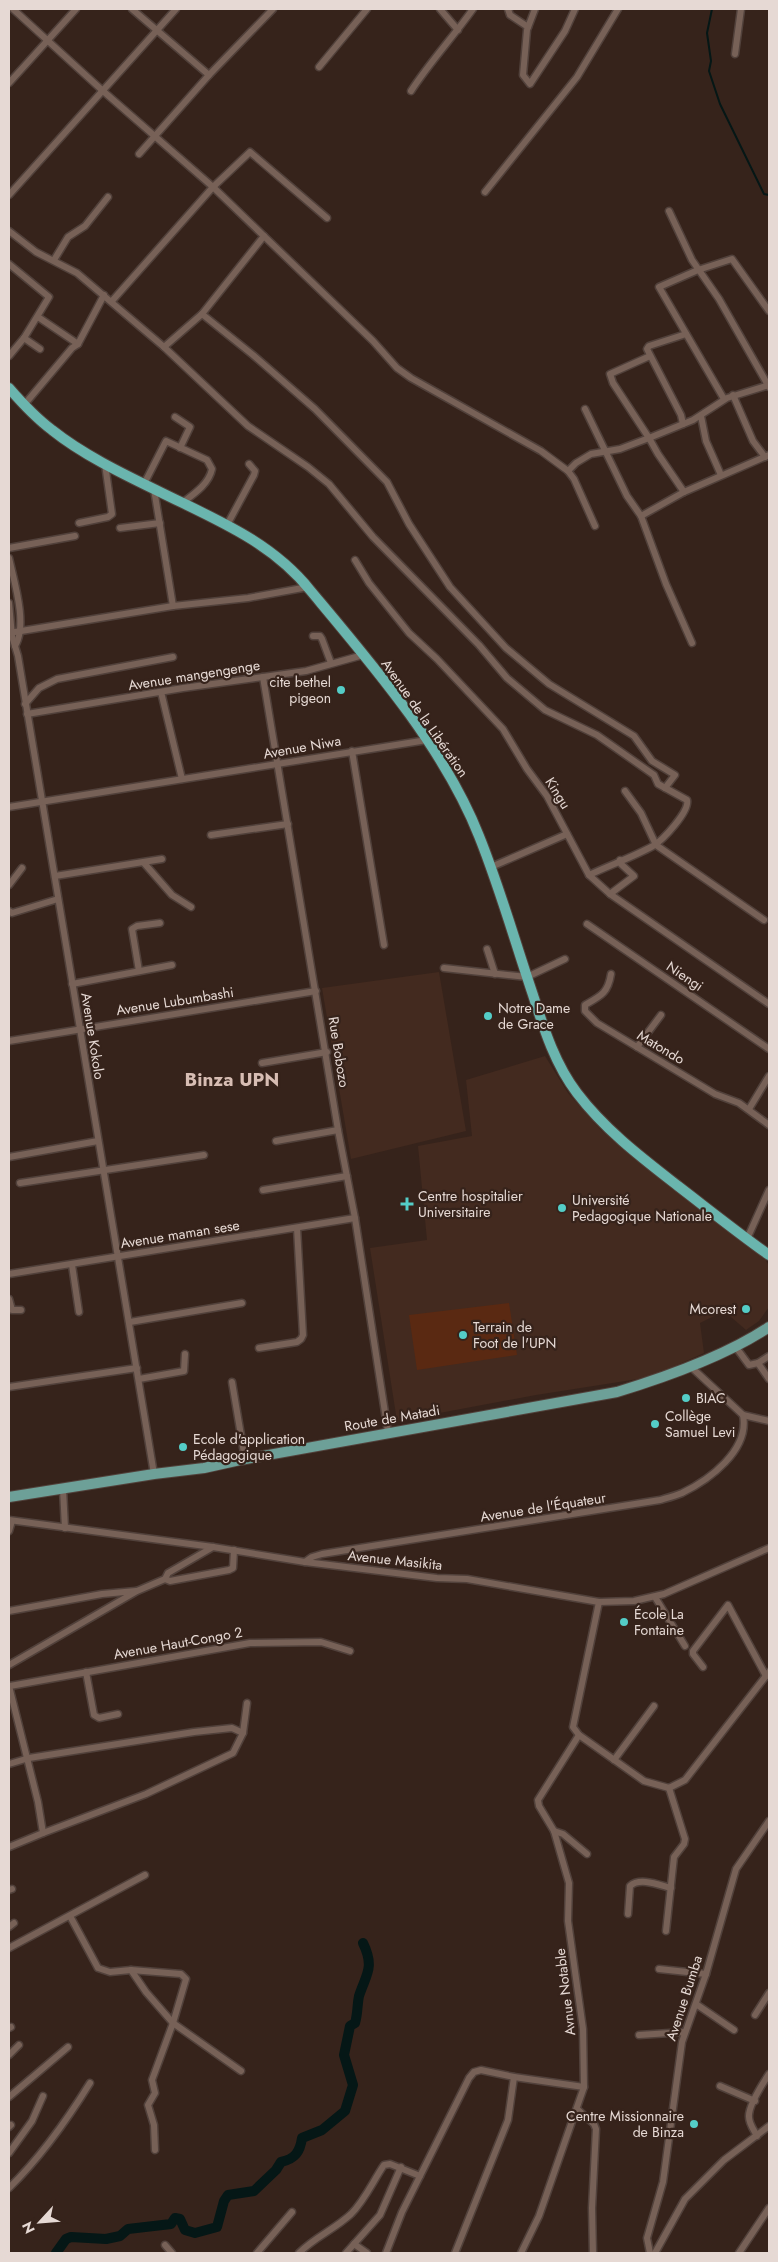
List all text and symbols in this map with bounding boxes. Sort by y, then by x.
street label: Avenue mangengenge [127,655,261,695]
street label: Avenue de la Libération [377,655,473,781]
place label: cite bethel pigeon [270,672,331,708]
marker: cite bethel pigeon [335,684,347,696]
street label: Avenue Niwa [262,730,342,764]
street label: Kingu [540,773,576,813]
street label: Niengi [663,956,707,996]
street label: Avenue Lubumbashi [115,982,235,1020]
street label: Avenue Kokolo [76,991,110,1081]
place label: Notre Dame de Grace [498,998,570,1034]
marker: Notre Dame de Grace [482,1010,494,1022]
street label: Rue Bobozo [324,1015,355,1089]
street label: Matondo [634,1025,689,1069]
district label: Binza UPN [185,1066,279,1093]
place label: Centre hospitalier Universitaire [418,1186,523,1222]
place label: Université Pedagogique Nationale [572,1190,712,1226]
marker: Centre hospitalier Universitaire [400,1197,414,1211]
marker: Université Pedagogique Nationale [556,1202,568,1214]
street label: Avenue maman sese [119,1215,241,1253]
place label: Mcorest [690,1299,737,1319]
marker: Mcorest [740,1303,752,1315]
place label: Terrain de Foot de l'UPN [473,1317,556,1353]
marker: Terrain de Foot de l'UPN [457,1329,469,1341]
place label: BIAC [696,1388,726,1408]
marker: BIAC [680,1392,692,1404]
street label: Route de Matadi [343,1400,441,1436]
place label: Collège Samuel Levi [665,1406,735,1442]
marker: Collège Samuel Levi [649,1418,661,1430]
place label: Ecole d'application Pédagogique [193,1429,305,1465]
marker: Ecole d'application Pédagogique [177,1441,189,1453]
street label: Avenue de l'Équateur [479,1487,607,1527]
street label: Avenue Masikita [347,1545,443,1575]
place label: École La Fontaine [634,1604,684,1640]
marker: École La Fontaine [618,1616,630,1628]
street label: Avenue Haut-Congo 2 [112,1622,244,1664]
street label: Avnue Notable [550,1947,580,2037]
street label: Avenue Bumba [661,1953,707,2043]
place label: Centre Missionnaire de Binza [566,2106,684,2142]
marker: Centre Missionnaire de Binza [688,2118,700,2130]
north arrow [15,2197,65,2247]
text: N [17,2218,40,2237]

